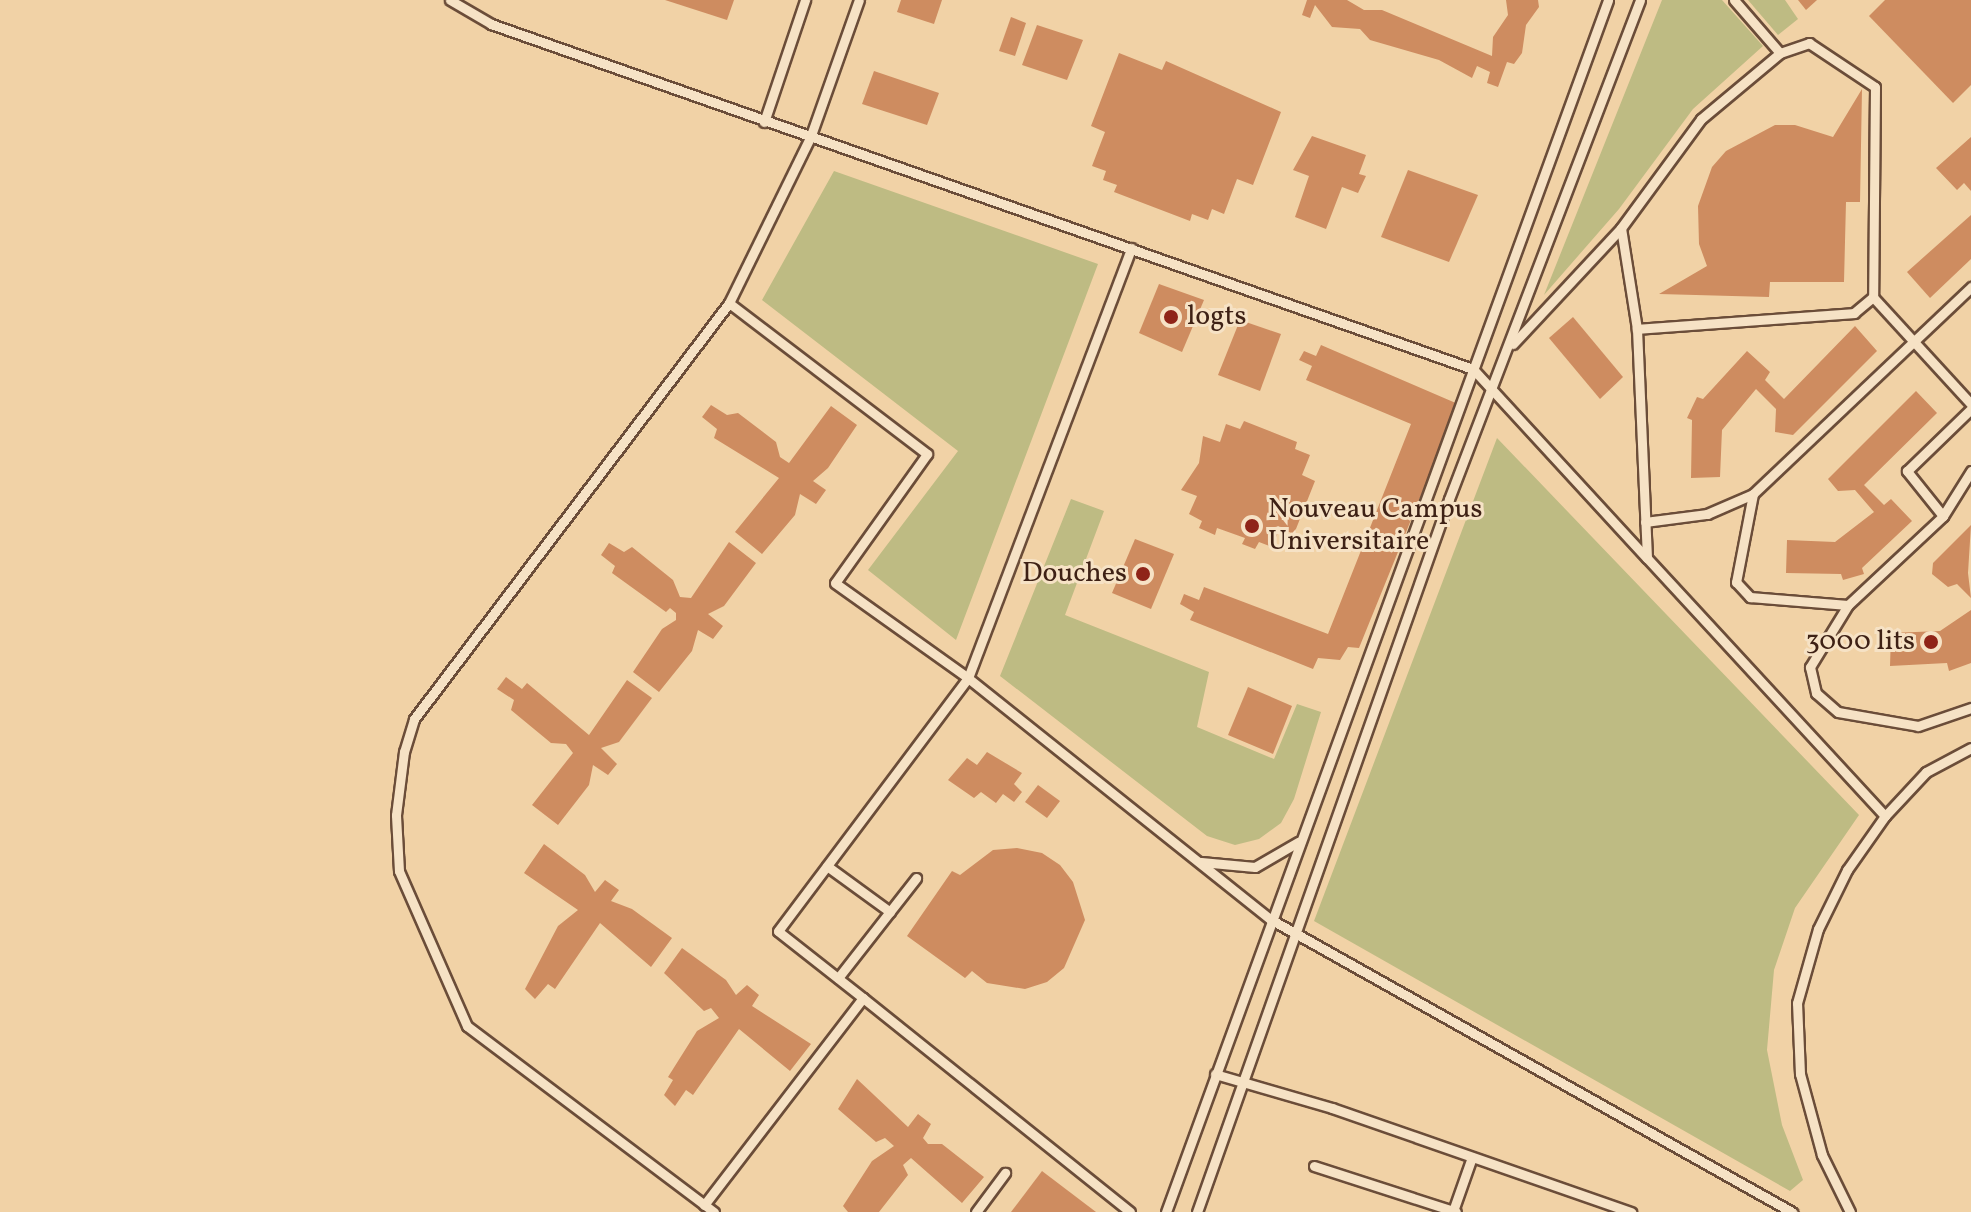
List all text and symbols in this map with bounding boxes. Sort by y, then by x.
place label: logts [1187,300,1246,334]
marker: logts [1162,308,1180,326]
place label: Nouveau Campus Universitaire [1268,493,1483,559]
marker: Nouveau Campus Universitaire [1243,517,1261,535]
place label: Douches [1022,557,1127,591]
marker: Douches [1134,565,1152,583]
place label: 3000 lits [1805,625,1915,659]
marker: 3000 lits [1922,633,1940,651]

